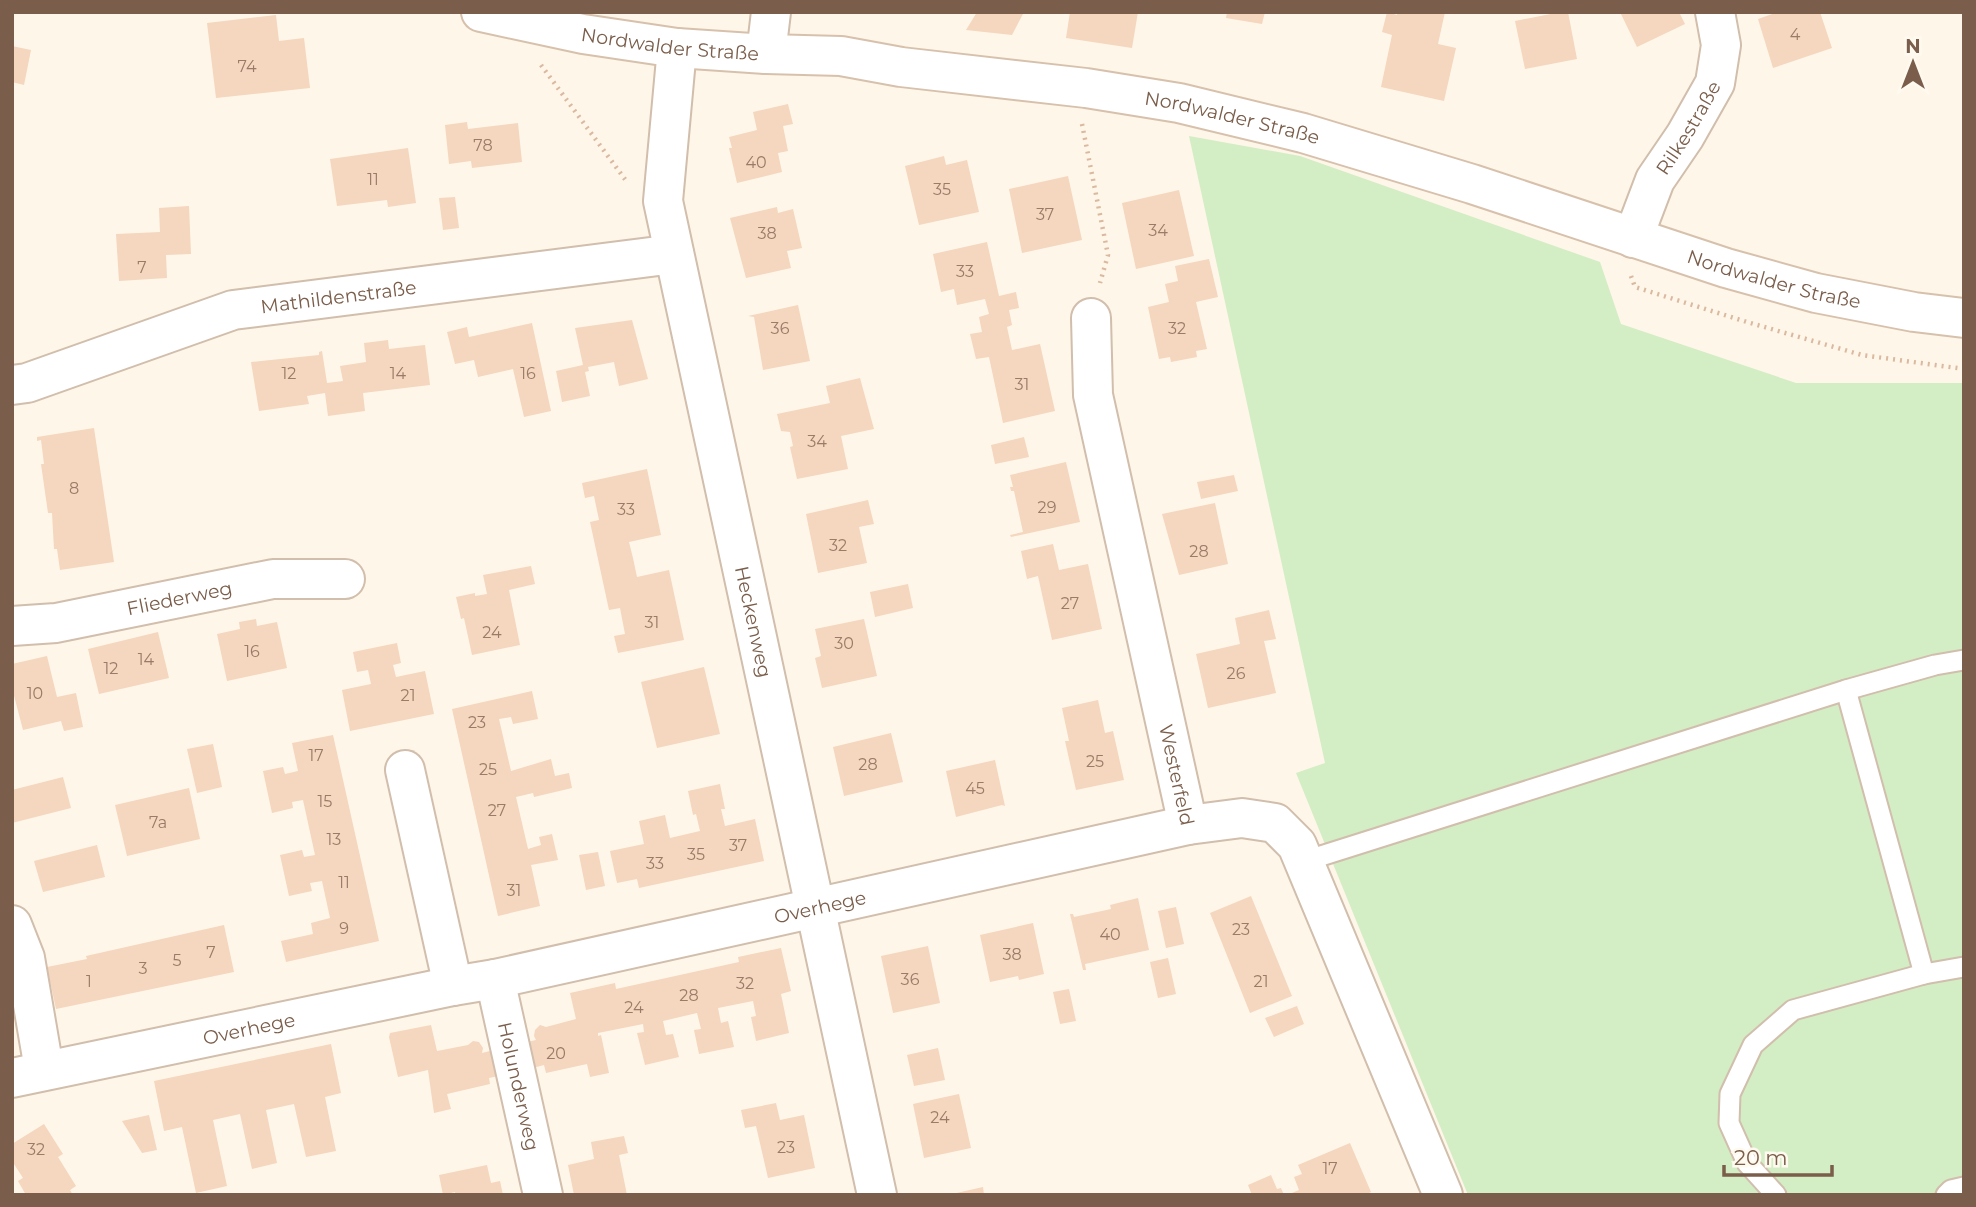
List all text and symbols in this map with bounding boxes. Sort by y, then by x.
street label: Nordwalder Straße [579,22,760,65]
house number: 4 [1790,25,1801,44]
north arrow [1878,28,1948,98]
text: N [1905,35,1921,58]
house number: 74 [238,57,257,76]
street label: Rilkestraße [1651,77,1725,179]
street label: Nordwalder Straße [1143,86,1323,149]
house number: 78 [473,136,493,155]
house number: 40 [745,153,767,172]
house number: 11 [367,170,379,189]
house number: 35 [933,180,951,199]
house number: 37 [1036,205,1054,224]
house number: 34 [1148,221,1168,240]
house number: 38 [757,224,777,243]
street label: Nordwalder Straße [1684,244,1863,313]
house number: 7 [137,258,147,277]
house number: 33 [956,262,974,281]
street label: Mathildenstraße [259,275,418,318]
house number: 36 [771,319,790,338]
house number: 32 [1168,319,1186,338]
house number: 12 [282,364,296,383]
house number: 14 [390,364,407,383]
house number: 16 [520,364,536,383]
house number: 31 [1015,375,1029,394]
house number: 34 [807,432,827,451]
house number: 8 [69,479,79,498]
house number: 29 [1038,498,1056,517]
house number: 33 [617,500,635,519]
house number: 32 [829,536,847,555]
house number: 28 [1189,542,1209,561]
street label: Heckenweg [730,564,777,680]
street label: Fliederweg [125,576,234,620]
house number: 27 [1061,594,1079,613]
house number: 31 [645,613,659,632]
house number: 24 [482,623,502,642]
house number: 30 [834,634,854,653]
house number: 16 [244,642,260,661]
house number: 14 [138,650,155,669]
house number: 12 [104,659,118,678]
house number: 26 [1227,664,1246,683]
house number: 10 [27,684,43,703]
house number: 21 [401,686,415,705]
house number: 23 [468,713,486,732]
street label: Westerfeld [1155,722,1199,828]
house number: 17 [308,746,324,765]
house number: 25 [1086,752,1104,771]
house number: 28 [858,755,878,774]
house number: 25 [479,760,497,779]
house number: 45 [965,779,985,798]
house number: 15 [318,792,332,811]
house number: 27 [488,801,506,820]
house number: 7a [149,813,167,832]
house number: 13 [327,830,341,849]
house number: 37 [729,836,747,855]
house number: 35 [687,845,705,864]
house number: 33 [646,854,664,873]
house number: 11 [338,873,350,892]
house number: 31 [507,881,521,900]
street label: Overhege [772,885,868,928]
house number: 9 [339,919,349,938]
house number: 23 [1232,920,1250,939]
house number: 40 [1099,925,1121,944]
house number: 7 [206,943,216,962]
house number: 38 [1002,945,1022,964]
house number: 5 [172,951,182,970]
house number: 3 [138,959,148,978]
house number: 36 [901,970,920,989]
house number: 1 [86,972,92,991]
house number: 21 [1254,972,1268,991]
house number: 32 [736,974,754,993]
house number: 28 [679,986,699,1005]
house number: 24 [624,998,644,1017]
street label: Overhege [201,1008,297,1049]
street label: Holunderweg [493,1020,544,1153]
house number: 20 [546,1044,566,1063]
house number: 24 [930,1108,950,1127]
scale bar [1724,1134,1832,1178]
house number: 23 [777,1138,795,1157]
house number: 32 [27,1140,45,1159]
text: 20 m [1734,1145,1788,1170]
house number: 17 [1322,1159,1338,1178]

